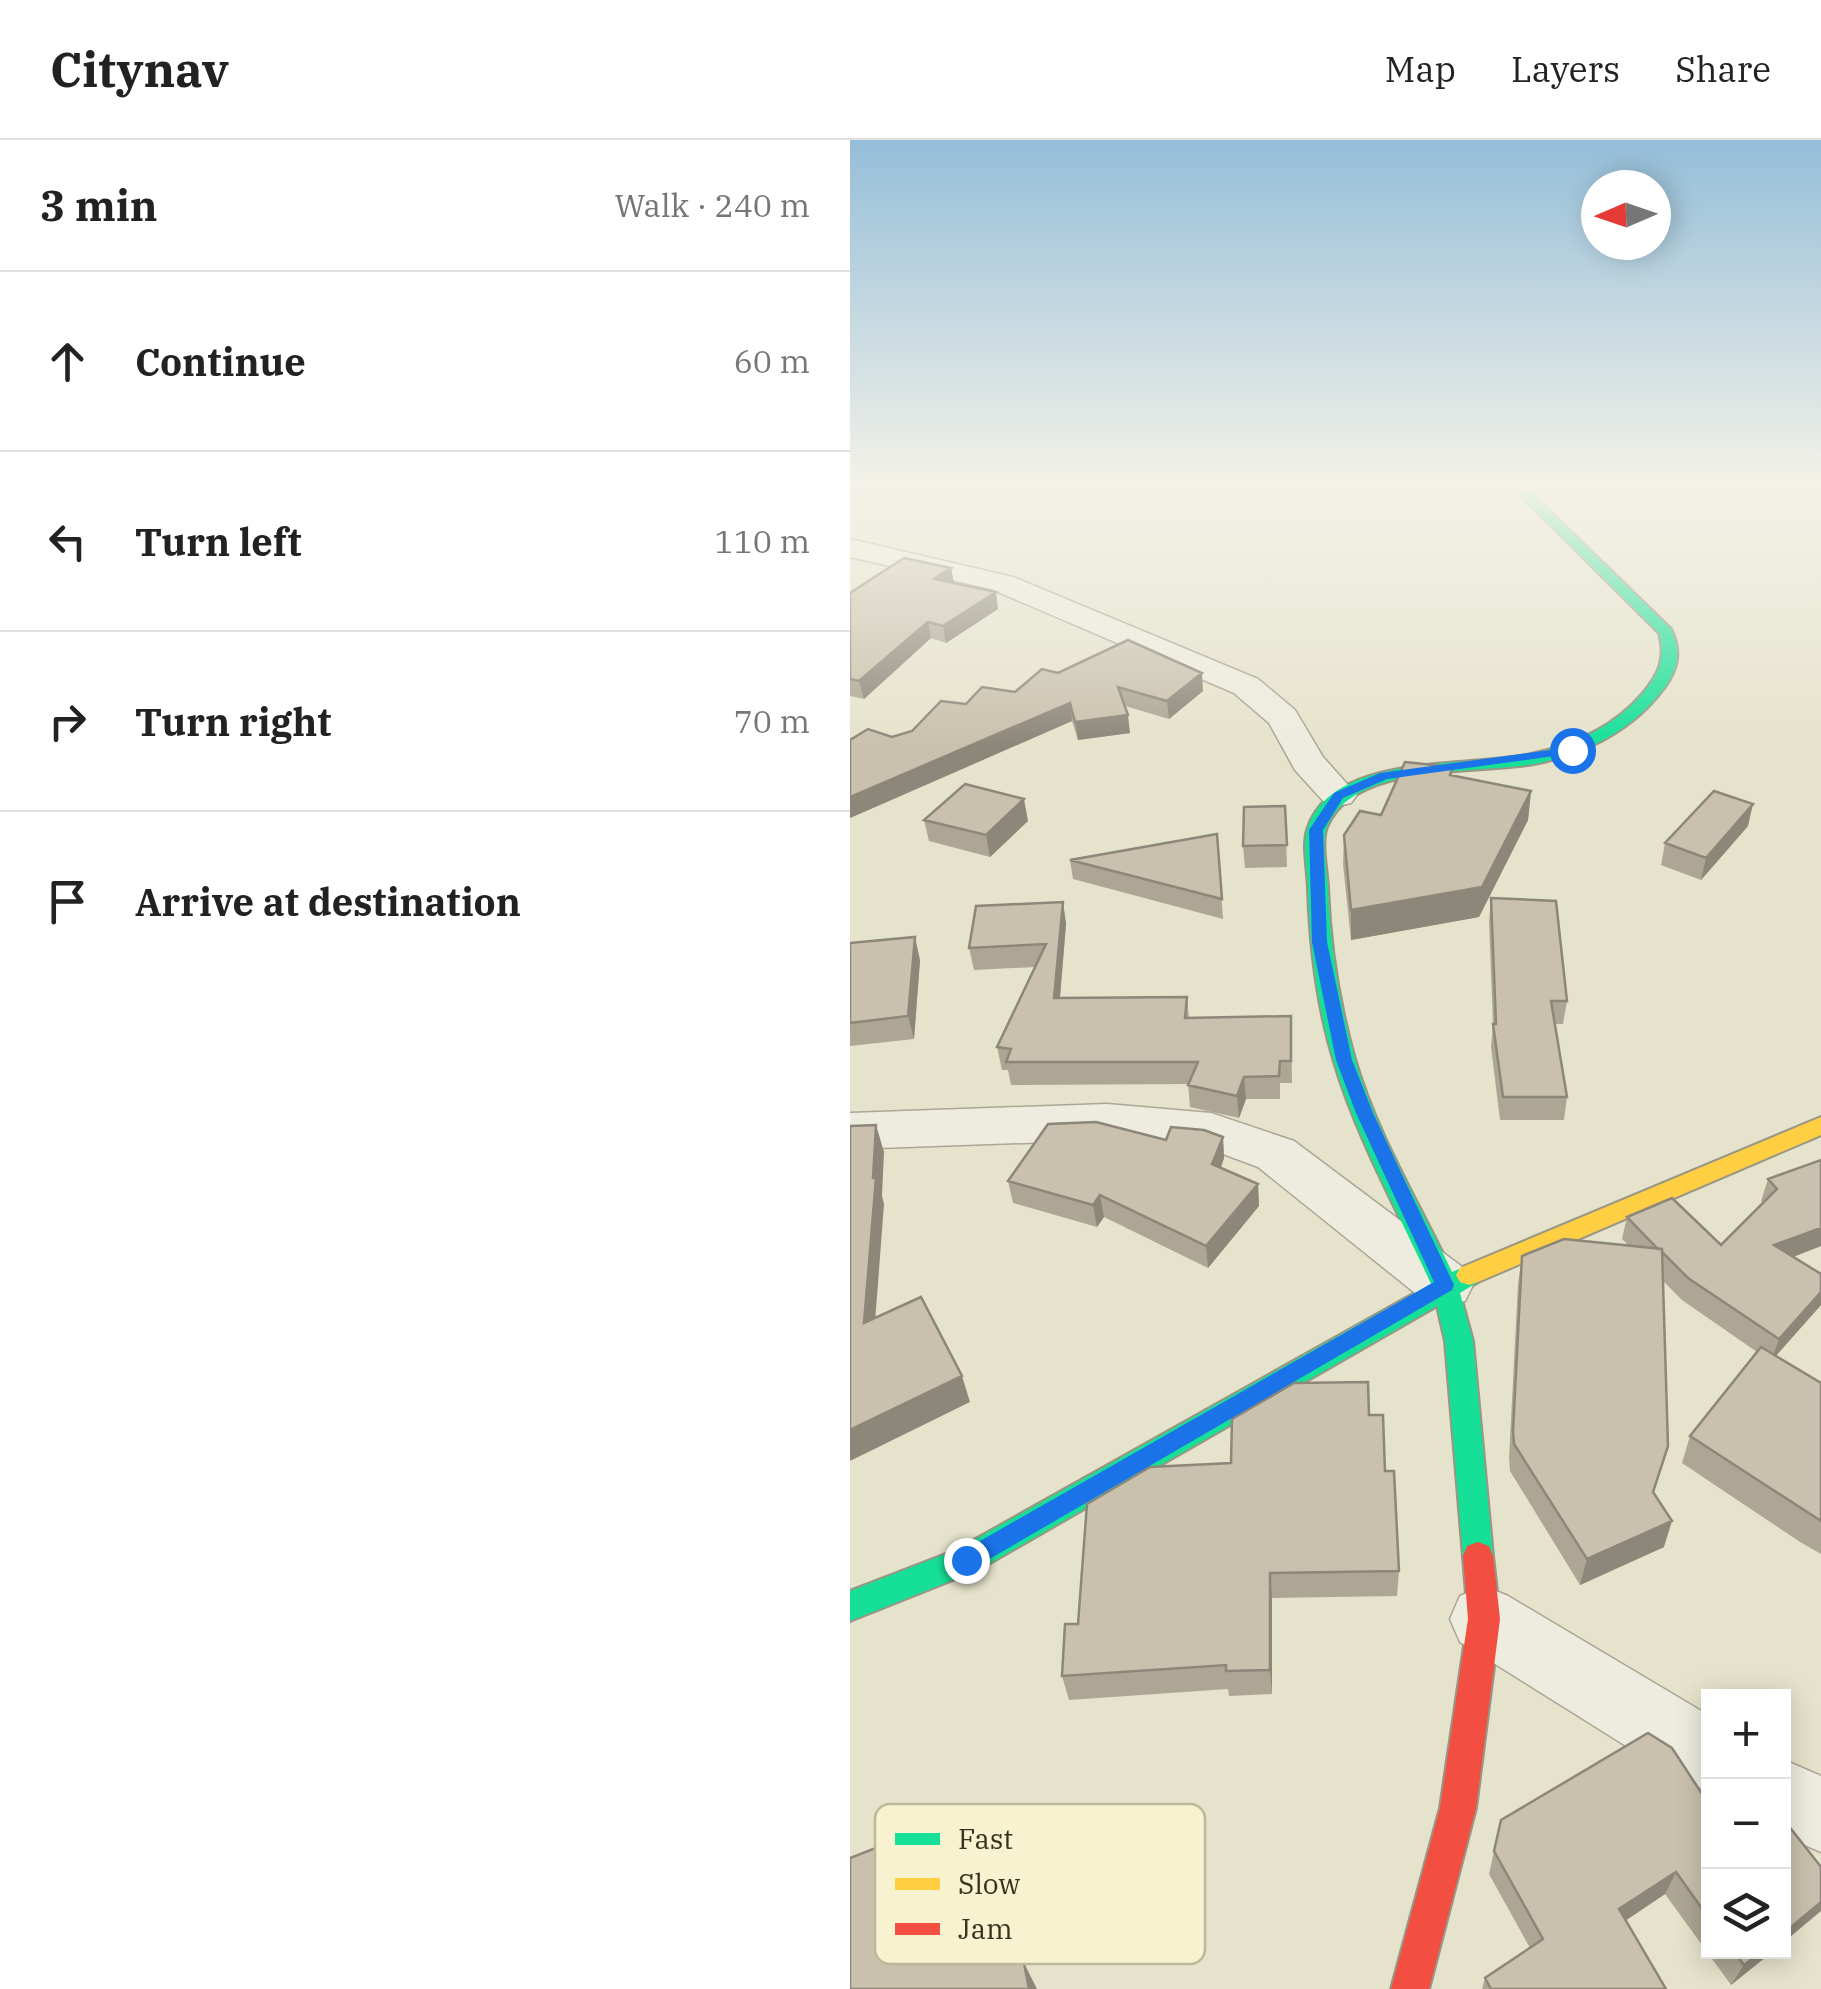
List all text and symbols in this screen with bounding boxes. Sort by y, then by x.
text: Citynav [50,38,229,100]
text: Map [1385,46,1456,92]
text: Layers [1511,46,1620,92]
text: Share [1675,46,1771,92]
north arrow [1581,170,1671,260]
text: 3 min [40,178,158,233]
text: Walk · 240 m [614,184,810,226]
icon: ahead [40,334,95,389]
text: Continue [135,337,306,386]
text: 60 m [734,340,810,382]
icon: left [40,514,95,569]
text: Turn left [135,517,302,566]
text: 110 m [714,520,810,562]
icon: right [40,694,95,749]
text: Turn right [135,697,331,746]
text: 70 m [734,700,810,742]
route start [1550,728,1596,774]
icon: arrive [40,874,95,929]
text: Arrive at destination [135,877,521,926]
route end [944,1538,990,1584]
map controls [1701,1689,1791,1959]
button: + [1701,1689,1791,1779]
button: − [1701,1779,1791,1869]
legend [875,1804,1205,1964]
text: Fast [958,1820,1013,1857]
text: Slow [958,1865,1020,1902]
button: layers [1701,1869,1791,1959]
text: Jam [958,1910,1013,1947]

